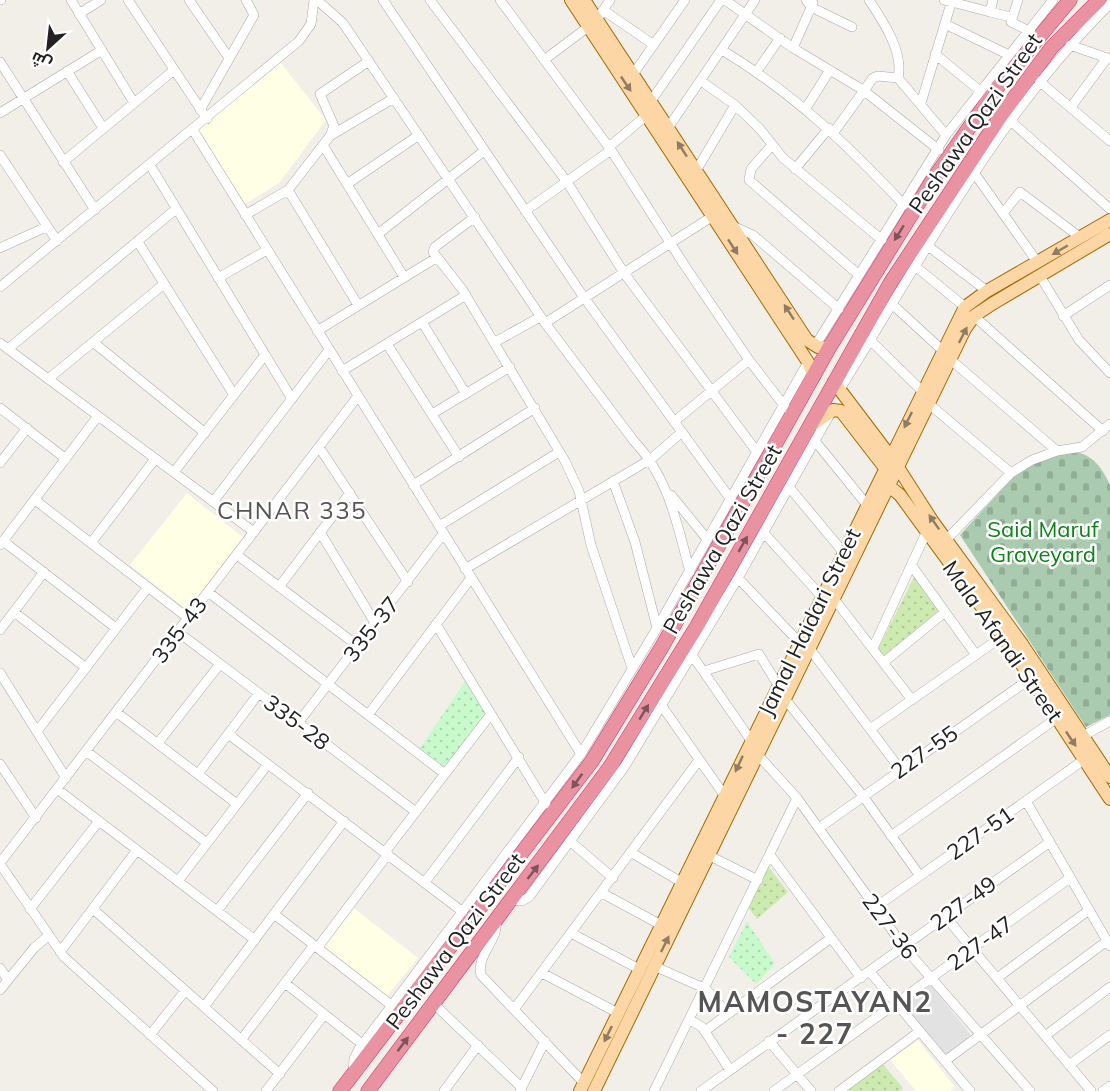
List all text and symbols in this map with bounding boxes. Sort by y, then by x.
north arrow [18,18,78,78]
street label: Peshawa Qazi Street [902,27,1048,219]
text: ش [28,48,55,75]
one-way arrow [620,76,631,92]
one-way arrow [676,140,687,157]
one-way arrow [894,225,905,241]
one-way arrow [727,239,738,255]
one-way arrow [1052,245,1068,256]
one-way arrow [783,303,794,320]
one-way arrow [958,326,967,343]
one-way arrow [904,411,913,428]
street label: Peshawa Qazi Street [656,439,788,639]
district label: CHNAR 335 [217,495,367,525]
one-way arrow [928,514,940,530]
park label: Said Maruf Graveyard [987,515,1099,568]
street label: Jamal Haidari Street [751,523,867,720]
one-way arrow [738,536,749,552]
street label: Mala Afandi Street [937,555,1069,727]
street label: 335-43 [145,591,213,669]
street label: 335-37 [337,591,405,667]
street label: 335-28 [258,688,336,756]
one-way arrow [639,704,650,720]
street label: 227-55 [885,719,963,785]
one-way arrow [1065,730,1077,746]
one-way arrow [734,756,743,773]
one-way arrow [572,774,584,789]
street label: 227-51 [941,800,1019,866]
street label: Peshawa Qazi Street [379,847,531,1035]
one-way arrow [527,864,540,880]
street label: 227-49 [924,870,1002,936]
street label: 227-36 [856,887,924,965]
street label: 227-47 [941,910,1019,976]
one-way arrow [660,935,670,953]
district label: MAMOSTAYAN2 - 227 [698,984,932,1051]
one-way arrow [603,1026,612,1043]
one-way arrow [396,1036,409,1052]

